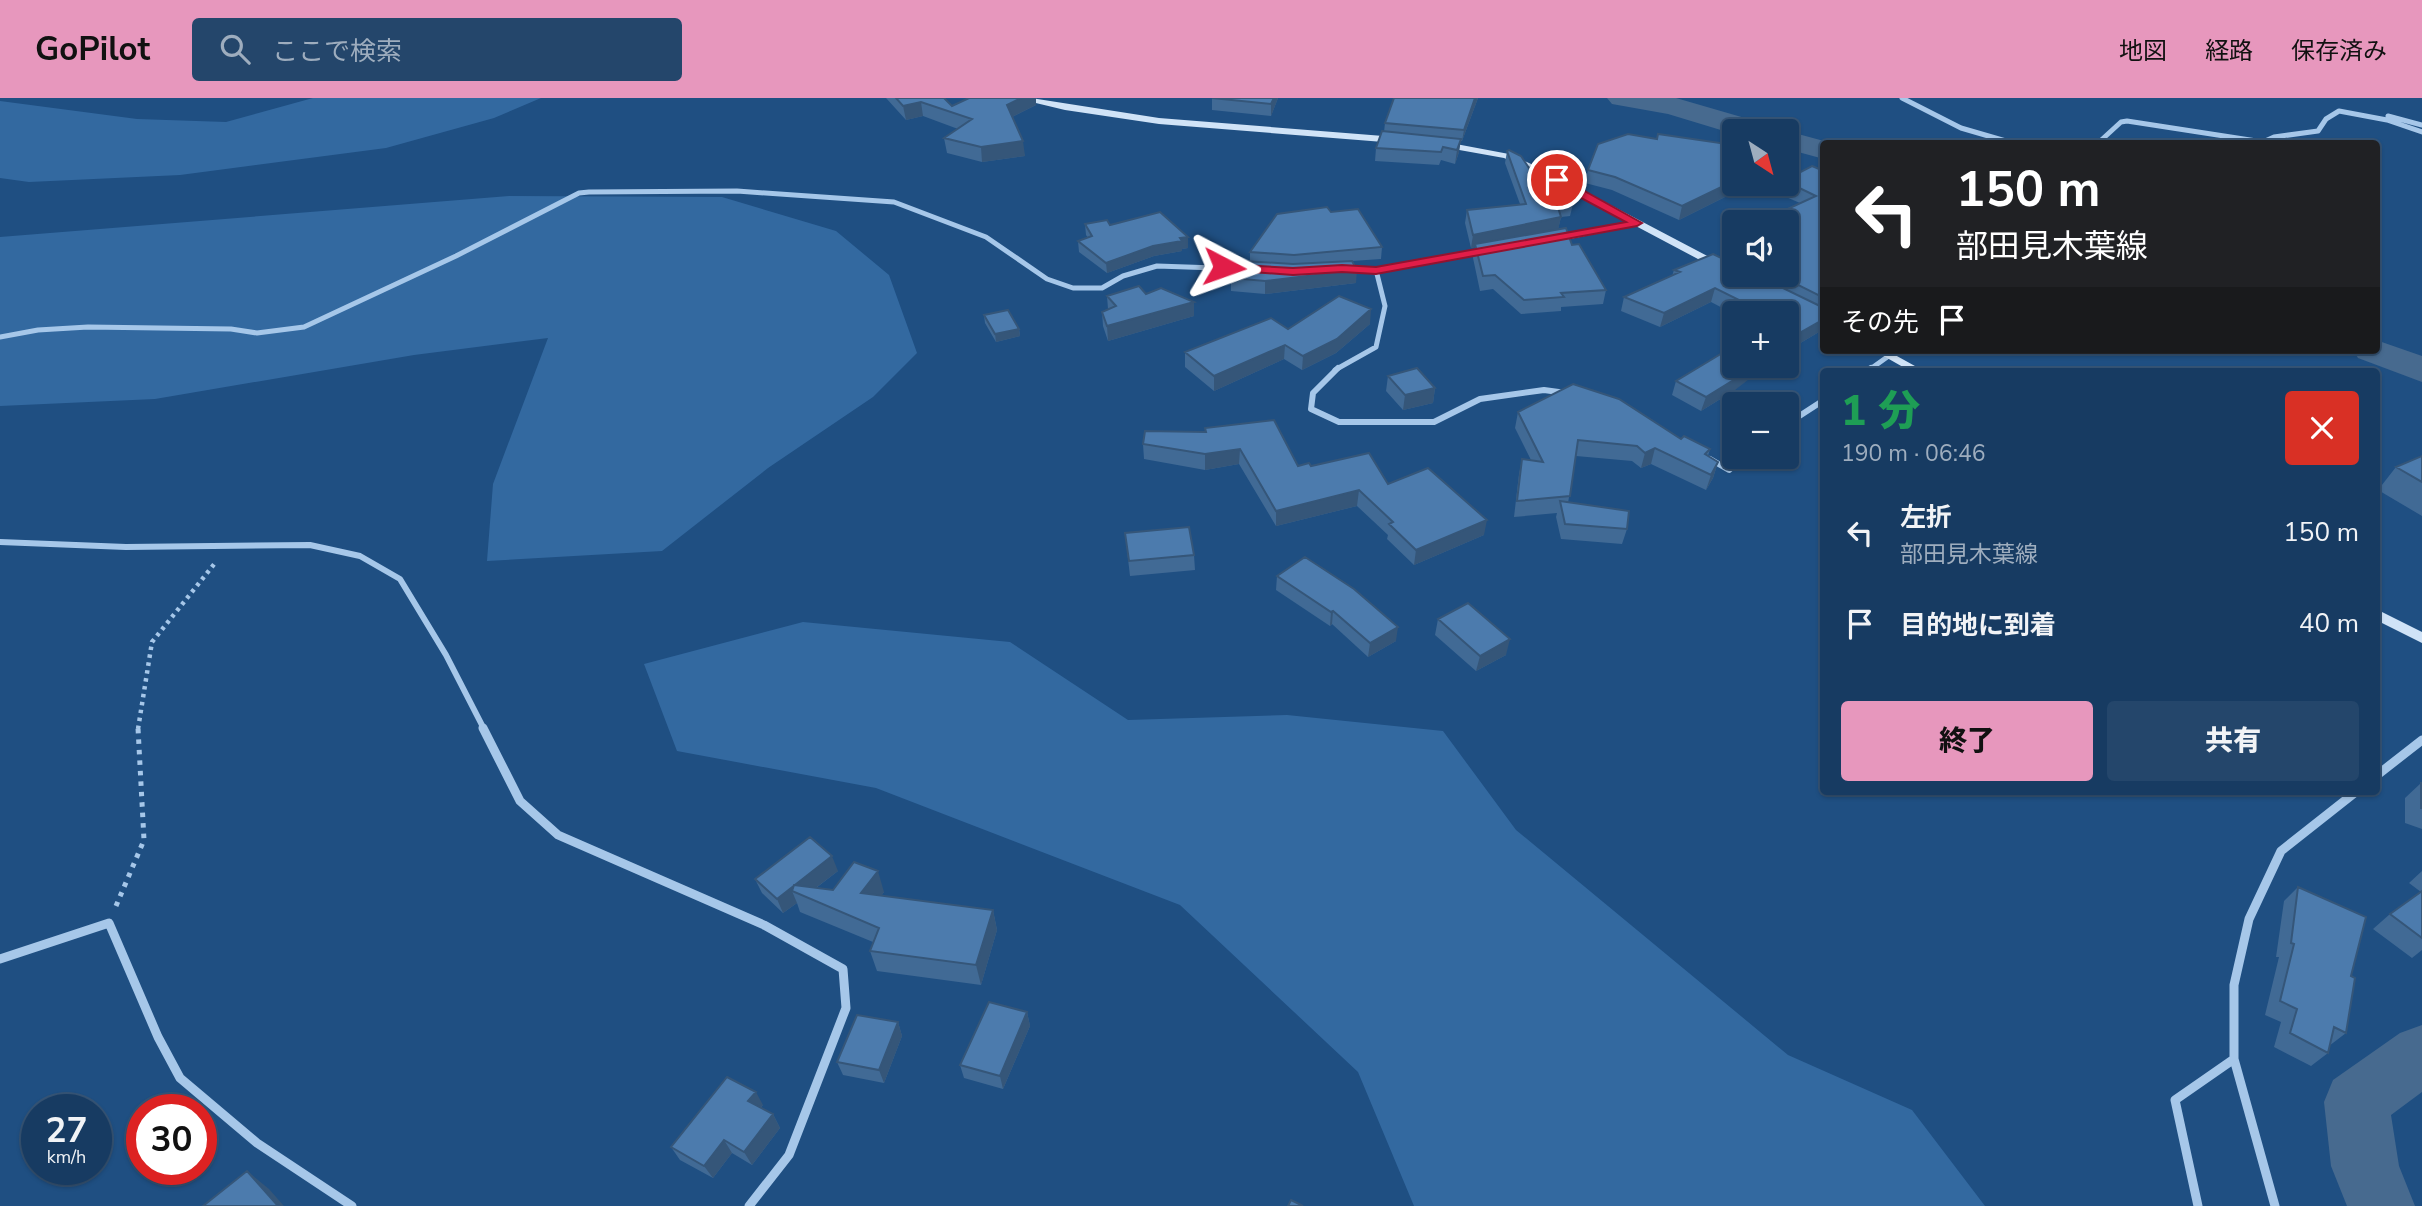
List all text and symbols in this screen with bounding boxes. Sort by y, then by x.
search box [192,18,682,81]
text: GoPilot [35,27,150,72]
icon: search [216,30,254,68]
text: ここで検索 [272,34,402,69]
text: 地図 [2119,35,2167,67]
text: 経路 [2205,35,2253,67]
text: 保存済み [2291,35,2387,67]
north arrow [1722,119,1799,196]
map controls [1722,119,1799,469]
pin [1527,150,1587,210]
text: 150 m [1956,156,2100,223]
icon: arrive [1538,161,1576,199]
icon: left [1841,168,1932,259]
button: sound [1722,210,1799,287]
text: 部田見木葉線 [1956,225,2148,268]
position arrow [1187,230,1261,304]
button: + [1722,301,1799,378]
icon: arrive [1933,301,1971,339]
text: その先 [1841,305,1919,340]
text: 1 分 [1841,383,1920,440]
button: close [2285,391,2359,465]
button: − [1722,392,1799,469]
text: 190 m · 06:46 [1841,438,1986,469]
text: 左折 [1900,500,1952,535]
icon: left [1841,514,1879,552]
text: 150 m [2283,515,2359,550]
text: 部田見木葉線 [1900,539,2038,570]
icon: arrive [1841,605,1879,643]
text: 40 m [2299,606,2359,641]
text: 目的地に到着 [1900,608,2056,643]
button: 終了 [1841,701,2093,781]
button: 共有 [2107,701,2359,781]
speed limit sign: 30 [126,1094,217,1185]
text: 27 [45,1107,88,1154]
text: km/h [47,1145,86,1169]

